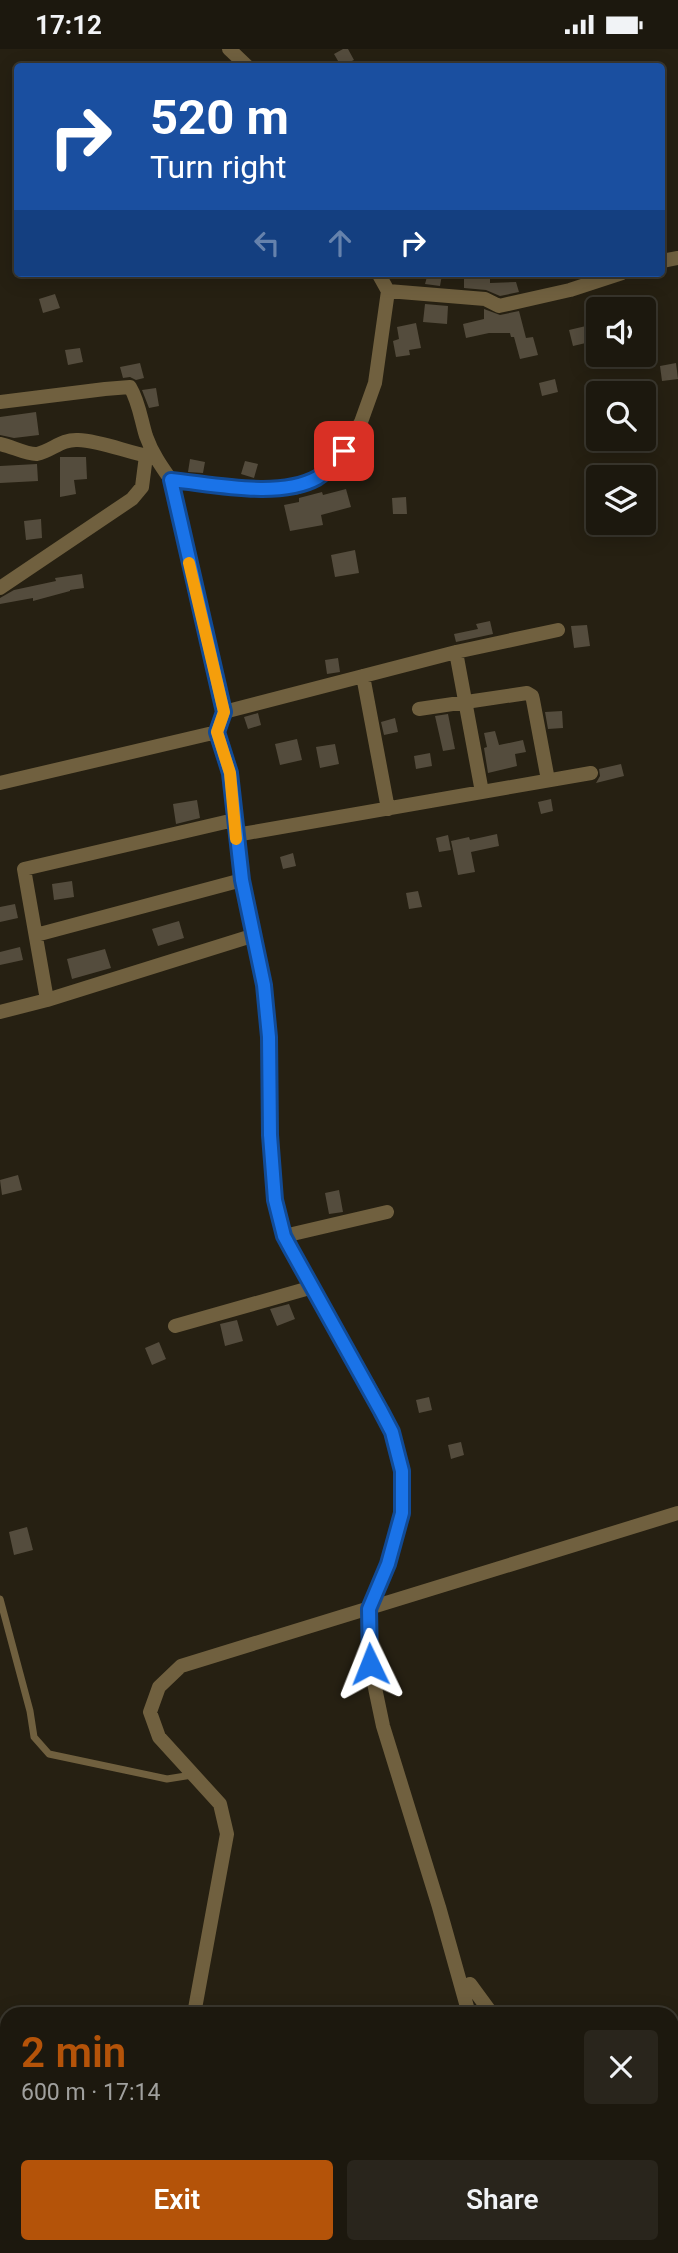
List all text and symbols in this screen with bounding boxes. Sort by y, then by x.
text: 17:12 [35,10,102,40]
text: 520 m [150,89,289,146]
icon: right [35,91,126,182]
text: Turn right [150,148,286,186]
icon: left [248,224,286,262]
icon: ahead [321,224,359,262]
icon: right [394,224,432,262]
map controls [586,297,656,535]
button: sound [586,297,656,367]
button: search [586,381,656,451]
pin [314,421,374,481]
icon: arrive [325,432,363,470]
button: layers [586,465,656,535]
position arrow [333,1627,407,1701]
text: 2 min [21,2028,126,2077]
button: close [584,2030,658,2104]
text: 600 m · 17:14 [21,2079,160,2106]
button: Exit [21,2160,333,2240]
button: Share [347,2160,658,2240]

